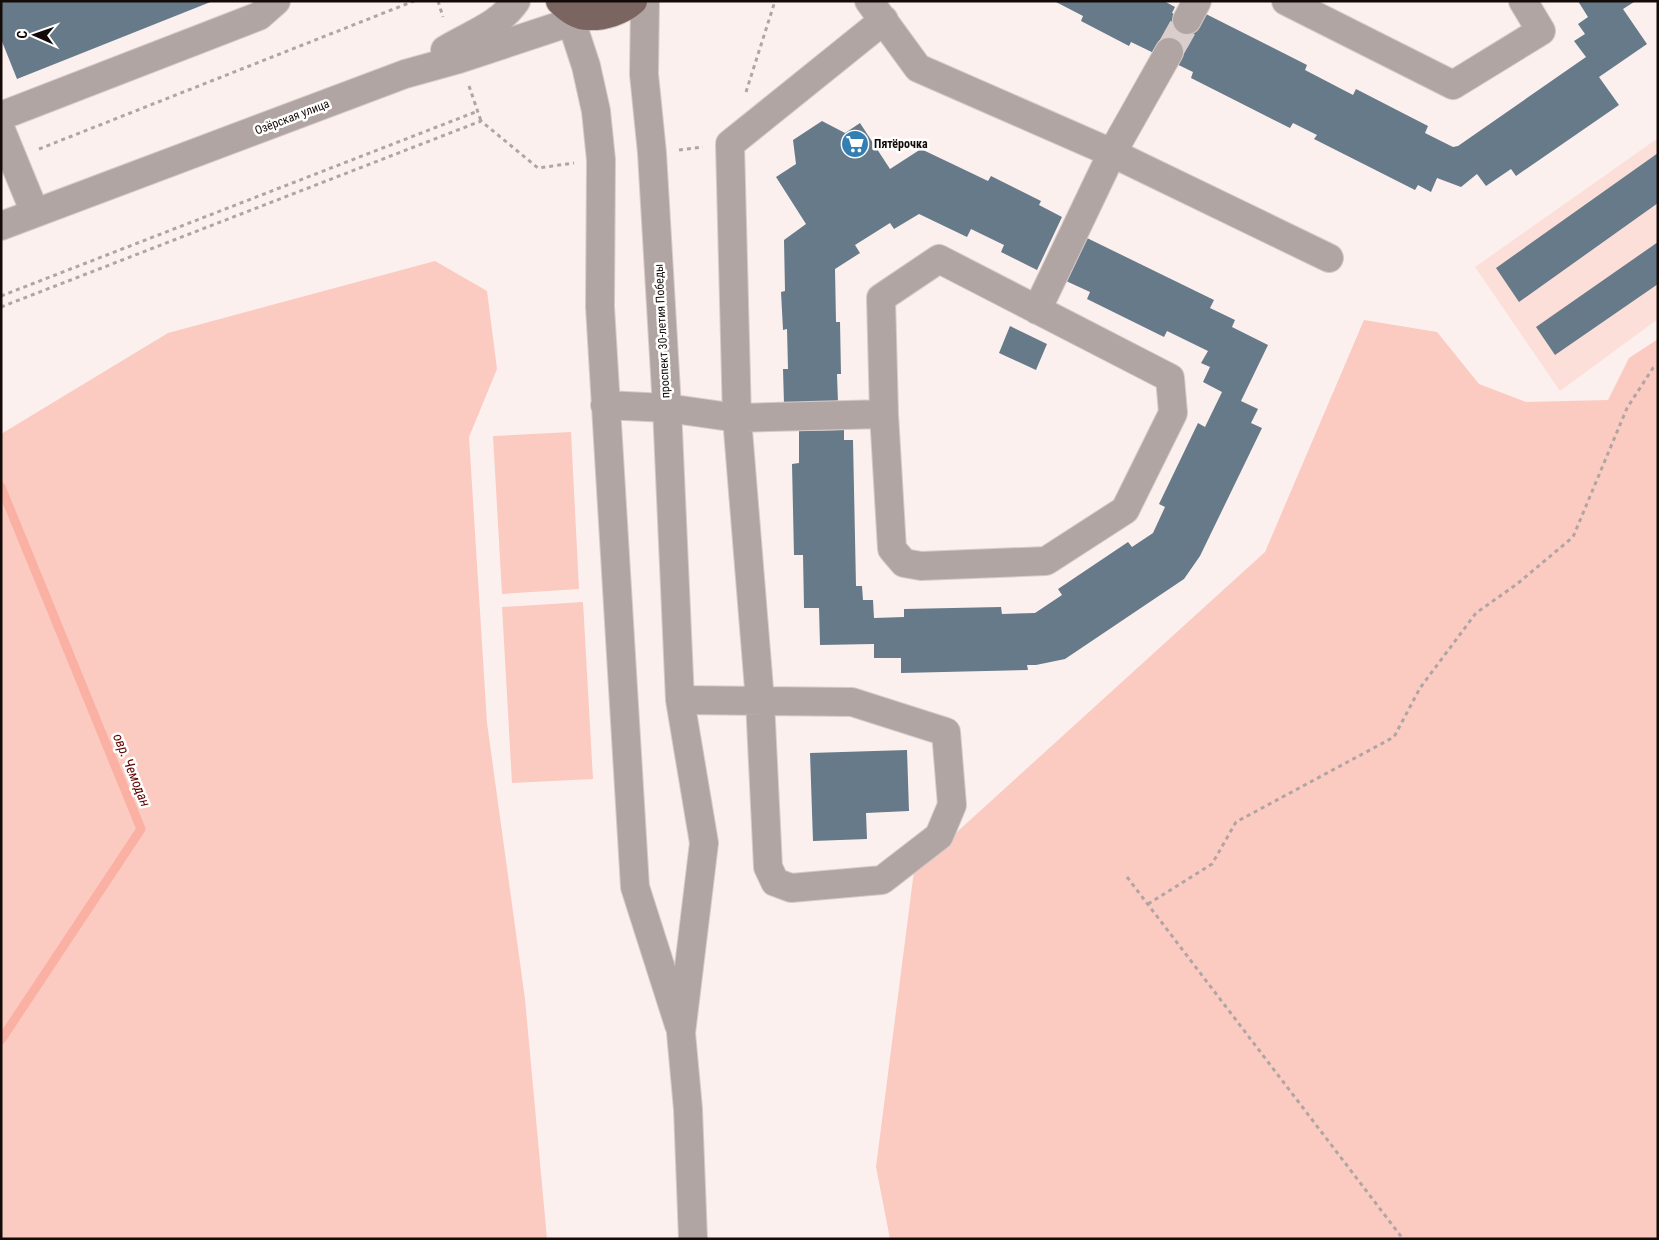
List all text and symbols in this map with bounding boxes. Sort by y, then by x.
north arrow [10,10,60,60]
text: С [14,30,30,39]
street label: Озёрская улица [253,96,332,138]
supermarket icon: Пятёрочка [840,129,870,159]
place label: Пятёрочка [874,137,928,151]
street label: проспект 30-летия Победы [651,263,673,399]
water label: овр. Чемодан [110,731,154,809]

